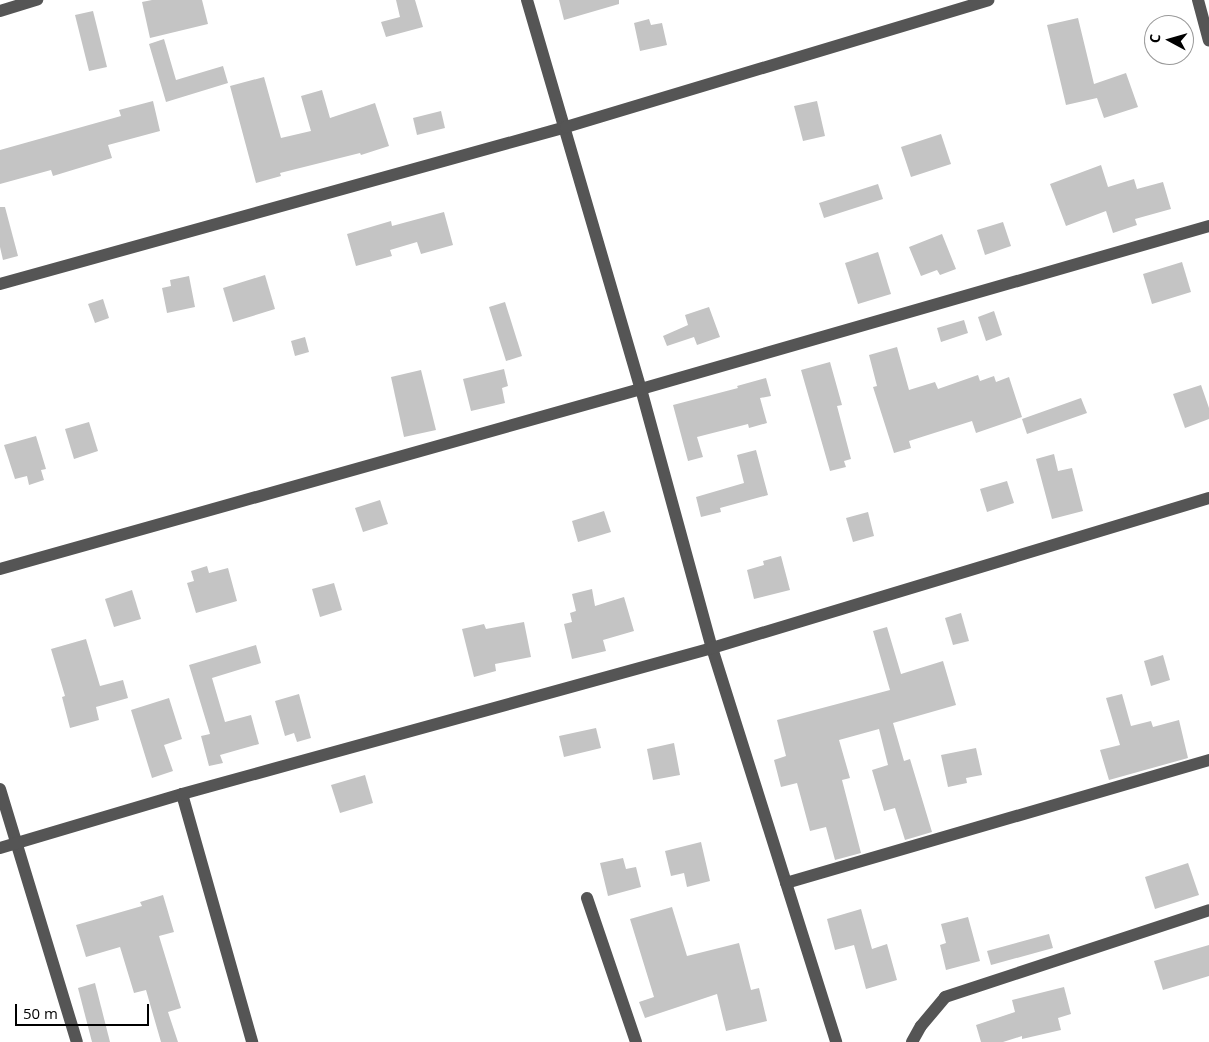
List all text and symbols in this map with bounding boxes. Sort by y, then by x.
north arrow [1144,15,1194,65]
text: С [1145,33,1164,44]
scale bar [18,994,151,1026]
text: 50 m [23,1003,58,1023]

